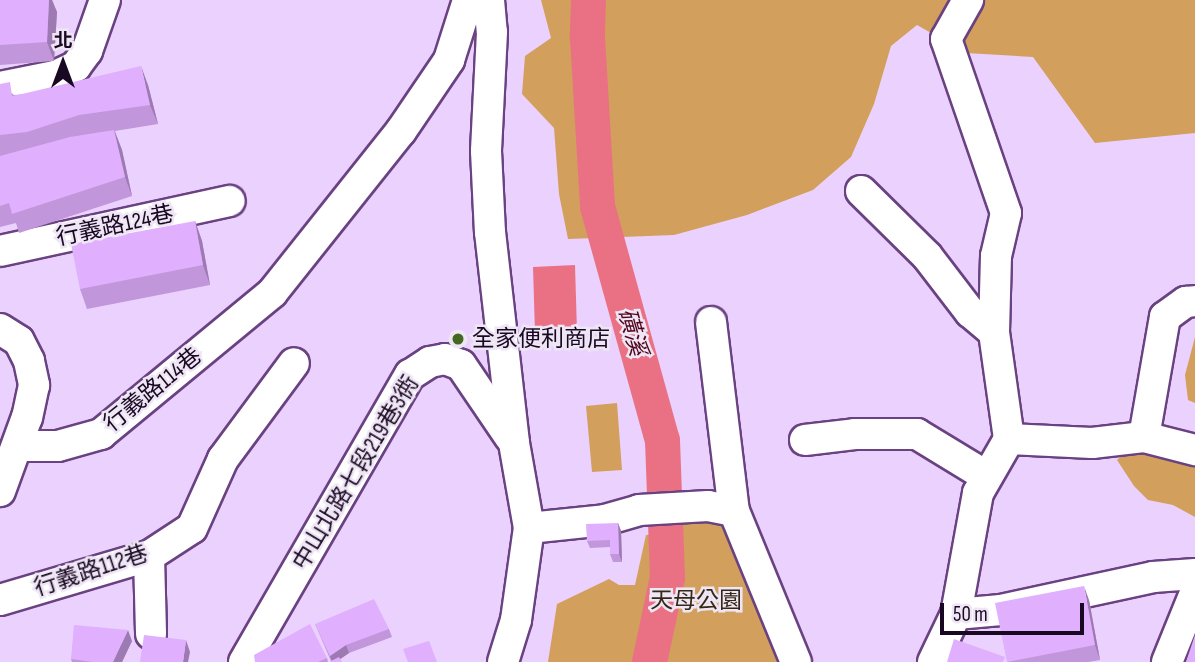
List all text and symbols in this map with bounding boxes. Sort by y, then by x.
north arrow [28,28,98,98]
text: 北 [53,30,73,53]
street label: 行義路124巷 [54,200,176,252]
water label: 磺溪 [612,305,652,359]
place label: 全家便利商店 [472,325,610,353]
marker: 全家便利商店 [450,331,466,347]
street label: 行義路114巷 [99,342,207,438]
street label: 中山北路七段219巷3衖 [287,371,425,575]
street label: 行義路112巷 [31,540,151,602]
park label: 天母公園 [650,587,742,615]
scale bar [943,588,1086,632]
text: 50 m [953,602,988,627]

